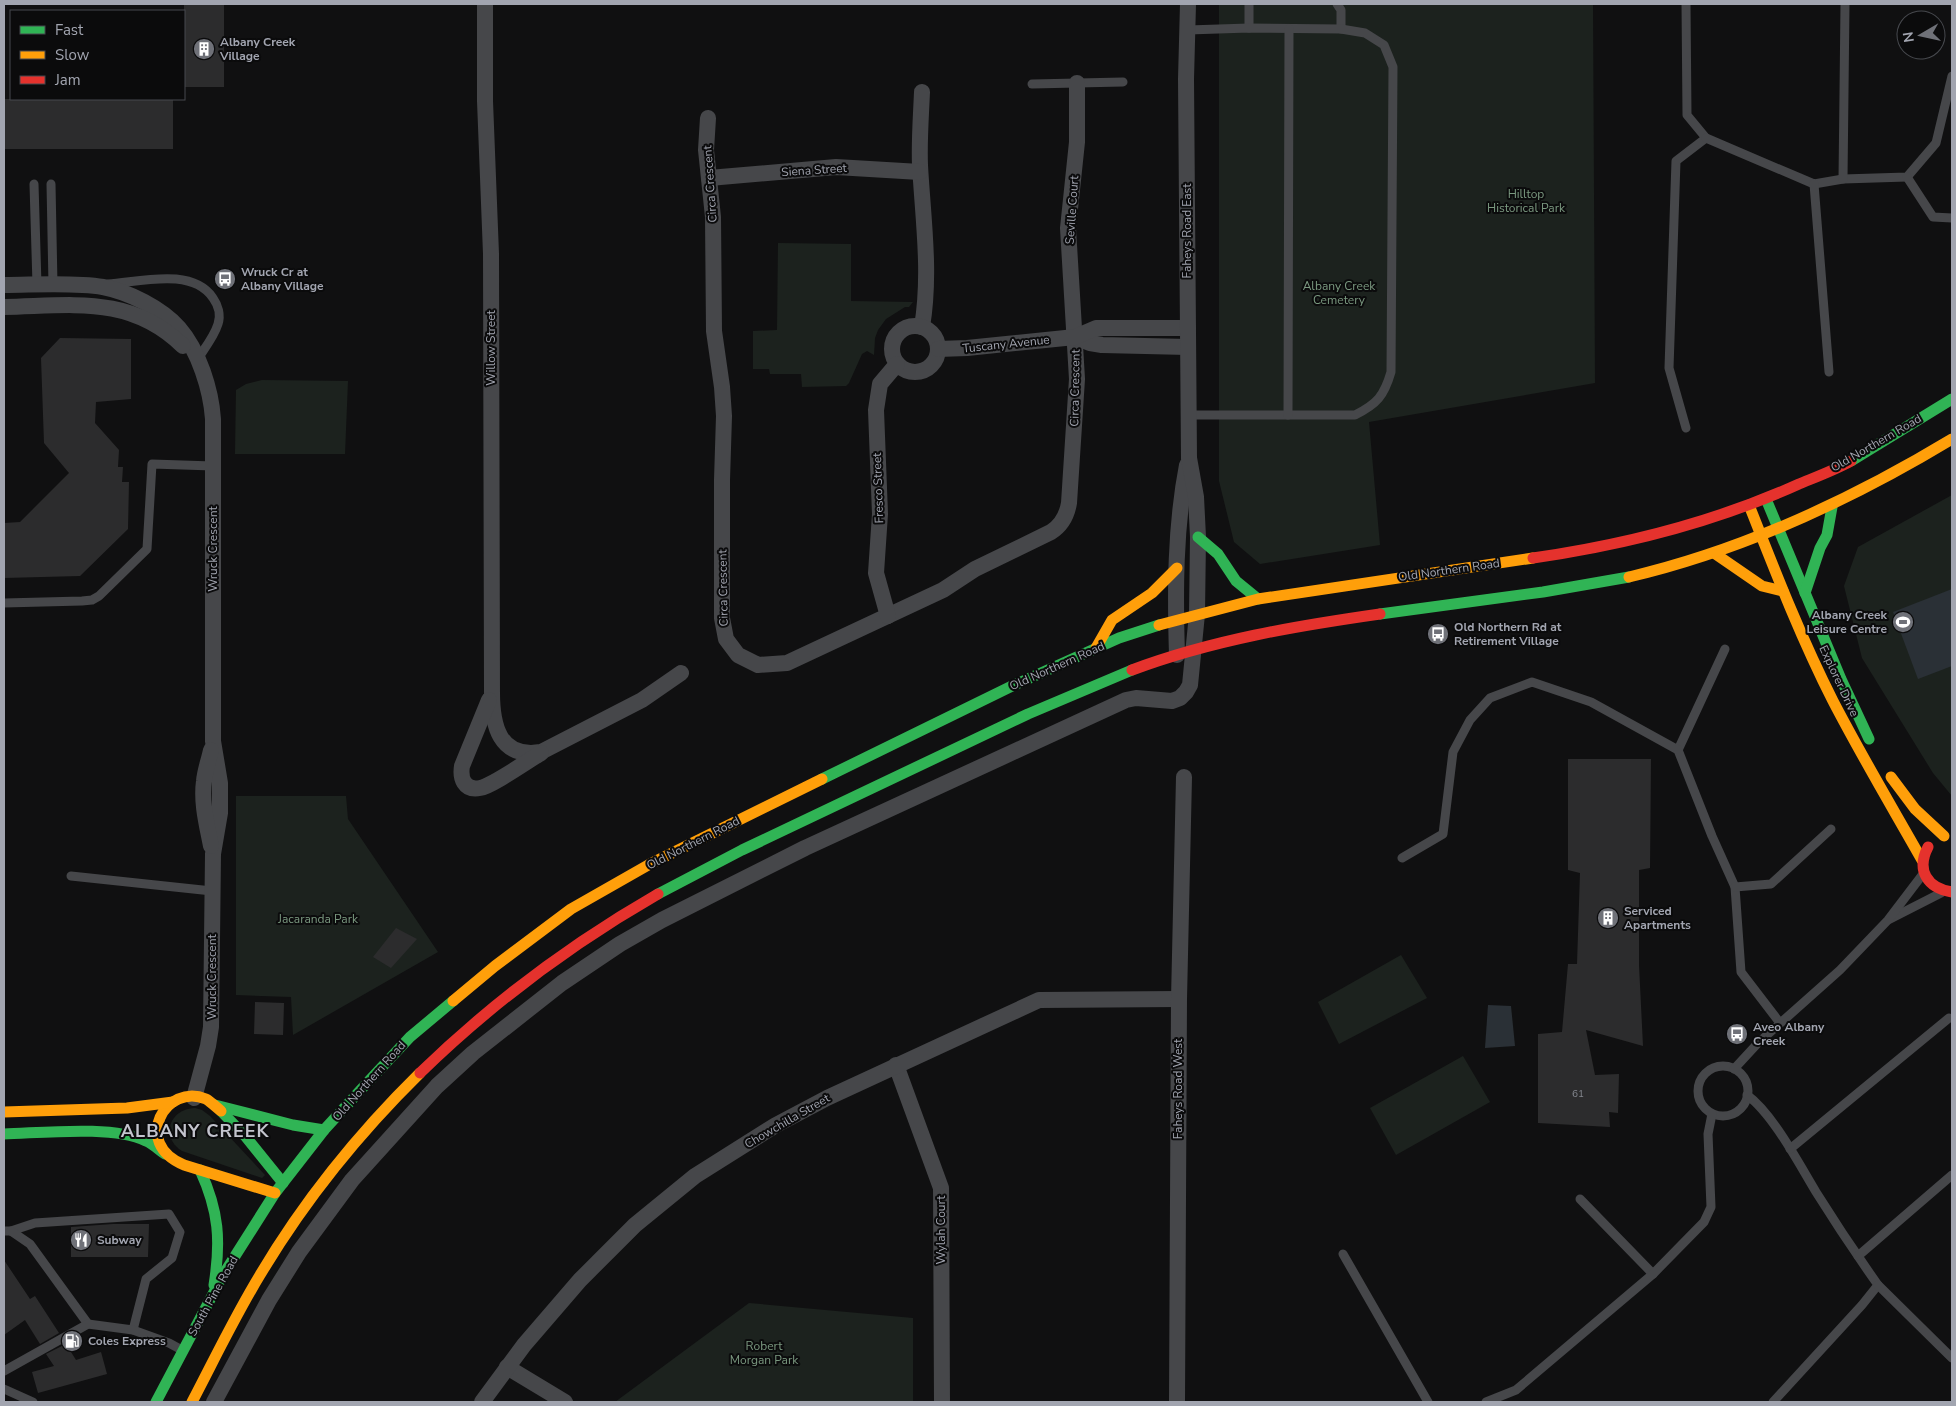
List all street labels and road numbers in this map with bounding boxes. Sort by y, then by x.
street label: Circa Crescent [699,144,721,223]
street label: Siena Street [781,160,848,180]
street label: Seville Court [1062,174,1082,245]
street label: Faheys Road East [1179,183,1195,278]
street label: Willow Street [483,309,499,386]
street label: Tuscany Avenue [962,331,1050,357]
street label: Circa Crescent [1066,348,1084,427]
street label: Old Northern Road [1828,410,1924,476]
street label: Fresco Street [869,452,887,524]
street label: Wruck Crescent [205,505,221,592]
street label: Circa Crescent [714,548,732,627]
street label: Old Northern Road [1397,555,1501,585]
street label: Old Northern Road [1007,638,1107,694]
street label: Explorer Drive [1815,643,1863,719]
street label: Old Northern Road [644,813,742,873]
street label: Wruck Crescent [204,933,220,1020]
street label: Old Northern Road [329,1038,409,1124]
street label: Faheys Road West [1170,1038,1186,1139]
street label: Chowchilla Street [741,1090,833,1152]
street label: Wylah Court [933,1195,949,1264]
street label: South Pine Road [184,1253,242,1339]

